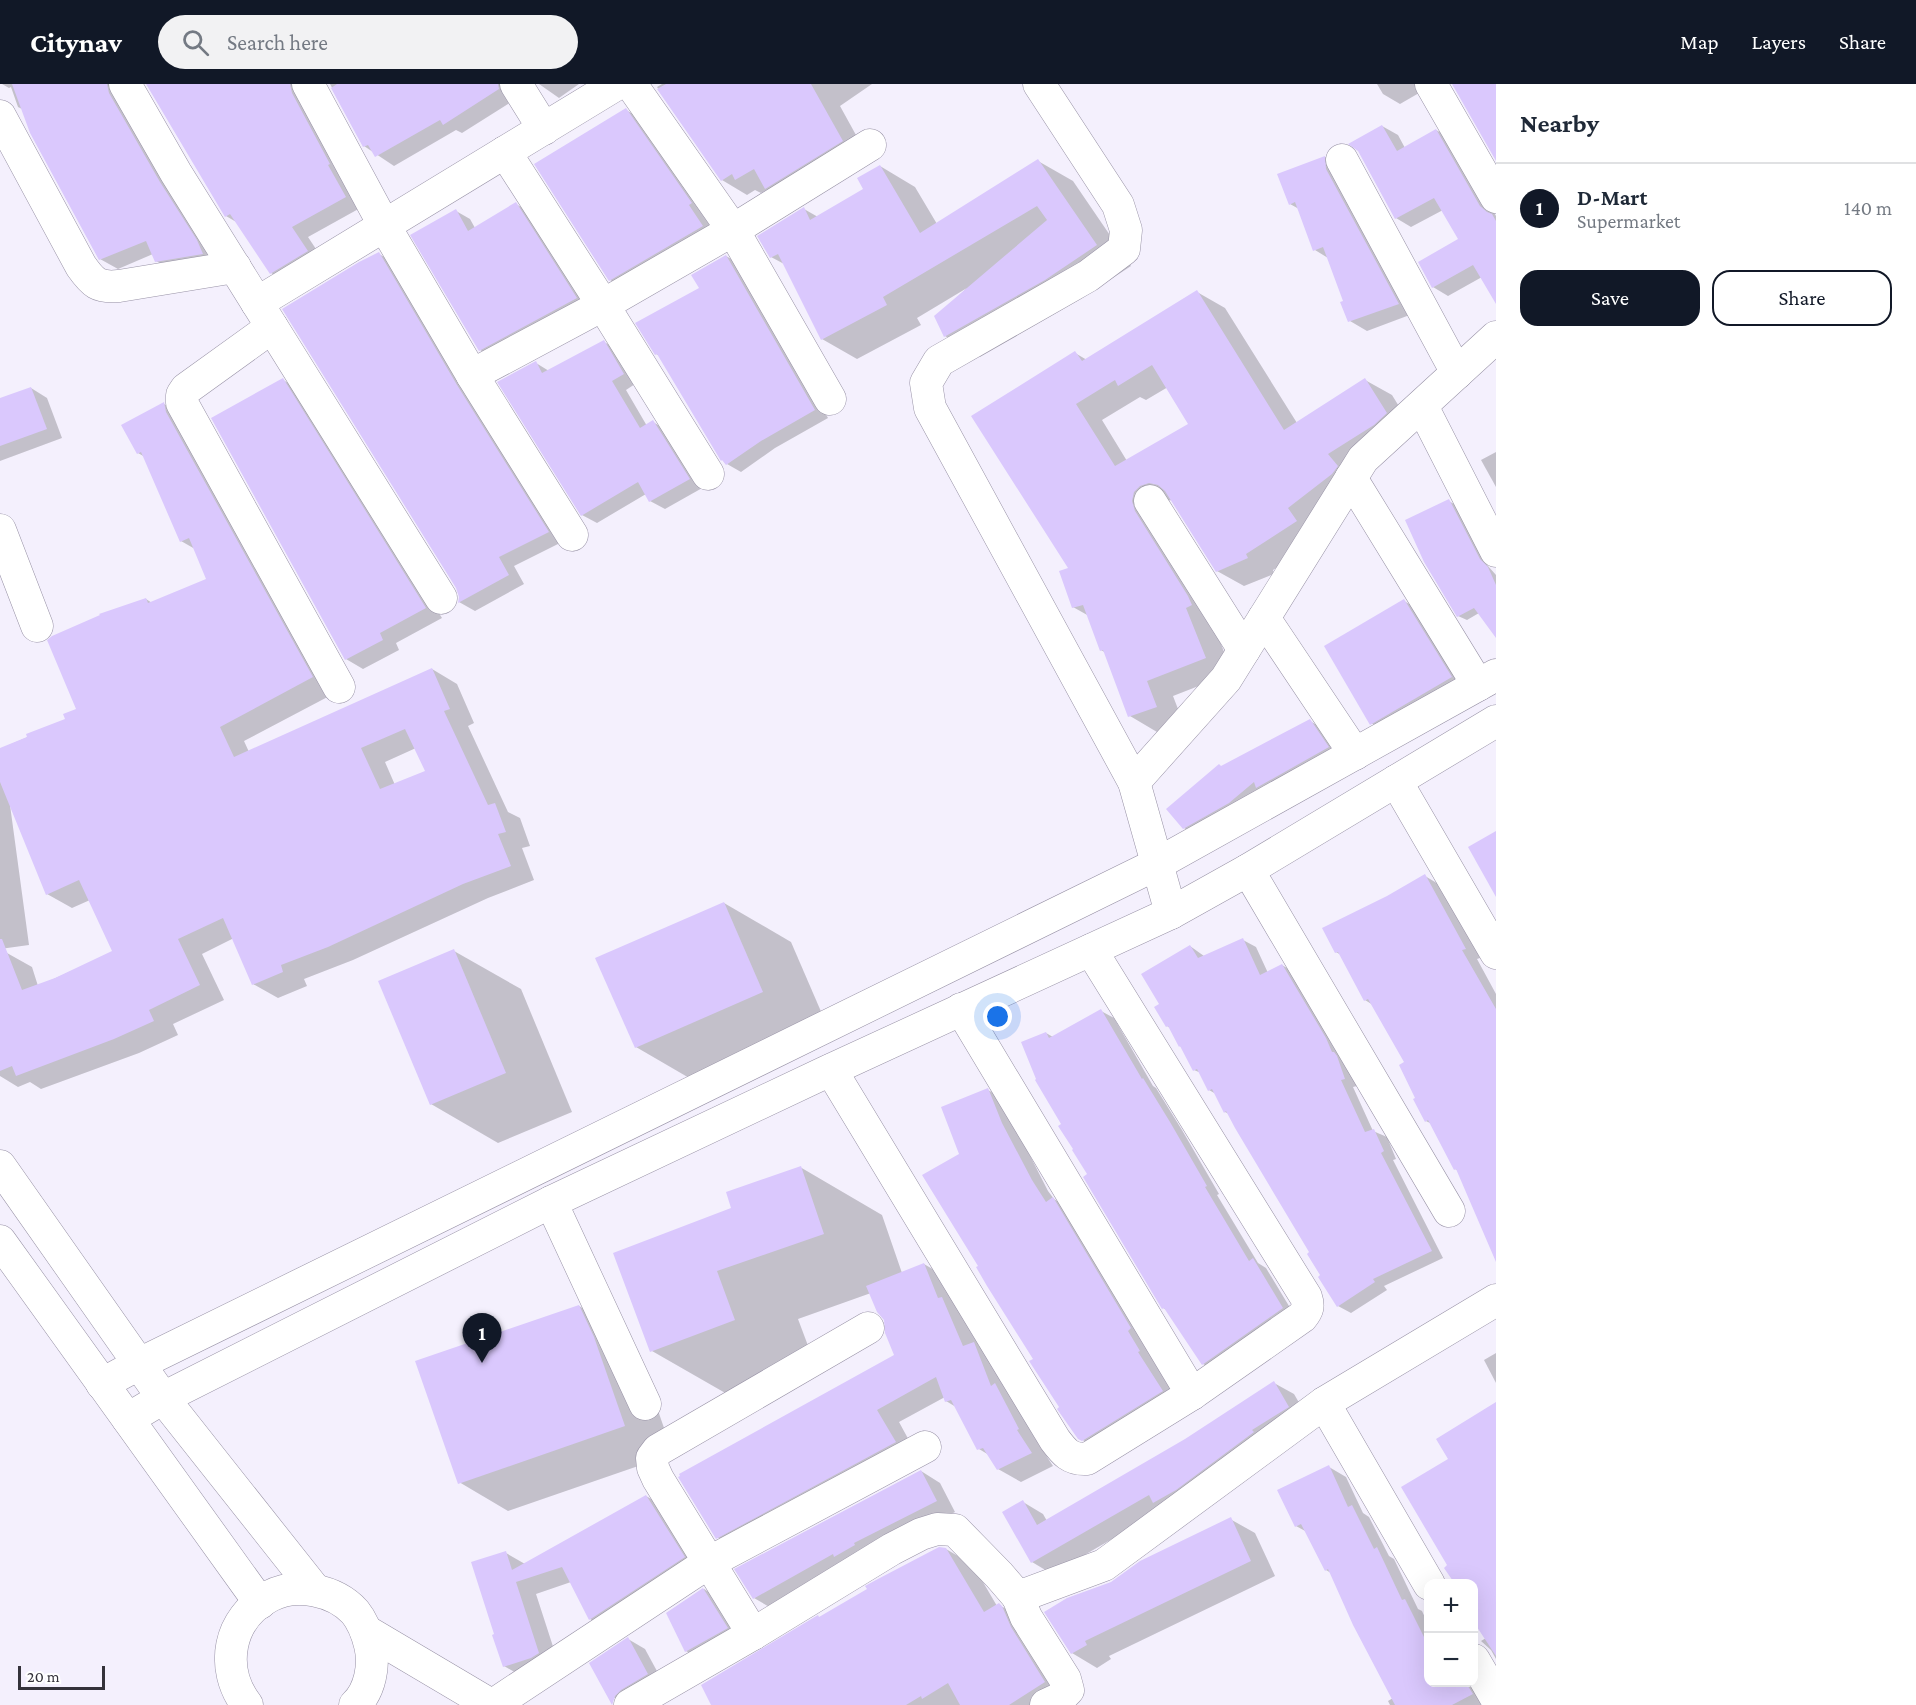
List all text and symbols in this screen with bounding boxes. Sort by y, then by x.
search box [158,15,578,69]
icon: search [179,26,212,59]
text: Citynav [30,27,122,58]
text: Search here [227,30,328,55]
text: Map [1680,30,1719,54]
text: Layers [1752,30,1806,54]
text: Share [1839,30,1886,54]
text: Nearby [1520,109,1599,138]
text: D-Mart [1577,185,1647,210]
text: 1 [1536,197,1543,219]
text: 140 m [1844,197,1892,219]
text: Supermarket [1577,210,1680,232]
button: Save [1520,270,1700,326]
button: Share [1712,270,1892,326]
your location [983,1002,1012,1031]
pin: 1 [462,1314,502,1363]
map controls [1424,1579,1478,1687]
button: + [1424,1579,1478,1633]
button: − [1424,1633,1478,1687]
scale bar [18,1663,105,1690]
text: 20 m [27,1668,60,1685]

